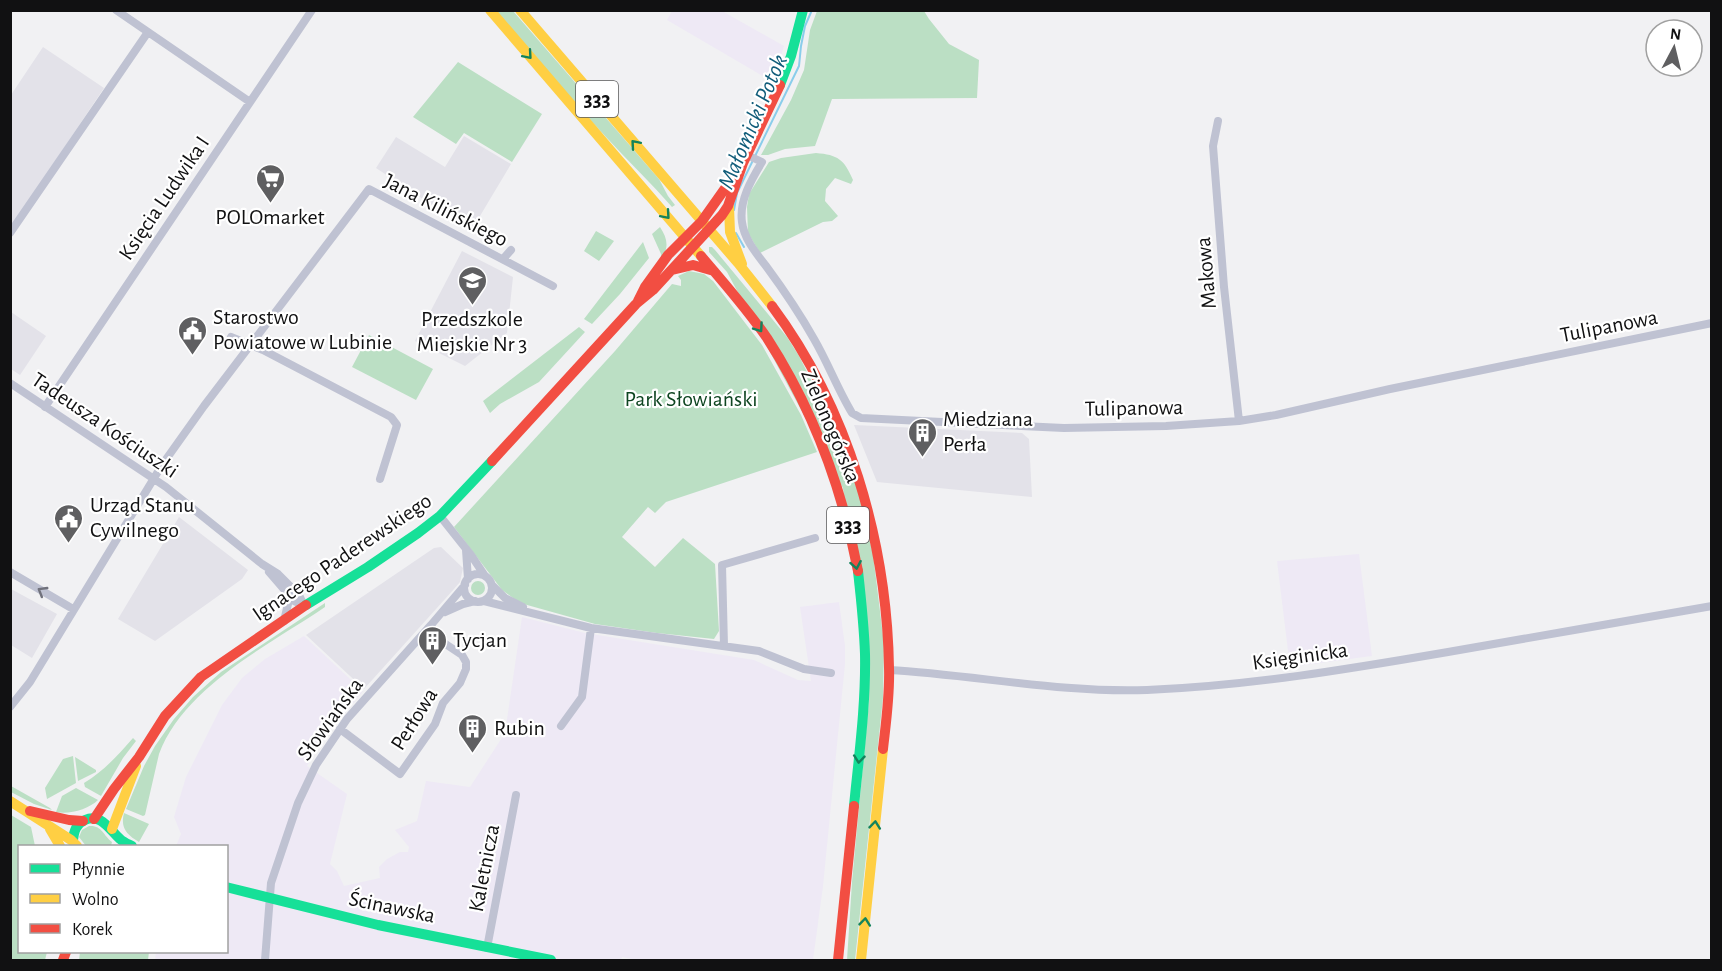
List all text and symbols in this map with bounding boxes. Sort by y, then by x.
north arrow [1644,18,1704,78]
text: N [1669,25,1682,43]
one-way arrow [521,48,532,59]
water label: Małomicki Potok [714,51,792,193]
road number: 333 [576,81,618,117]
street label: Księcia Ludwika I [115,132,213,264]
one-way arrow [631,140,642,151]
supermarket icon: POLOmarket [254,162,286,204]
street label: Jana Kilińskiego [380,169,512,251]
place label: POLOmarket [215,206,325,228]
one-way arrow [659,208,670,219]
street label: Makowa [1192,236,1220,310]
school or university icon: Przedszkole Miejskie Nr 3 [456,264,488,306]
place label: Starostwo Powiatowe w Lubinie [213,306,392,353]
street label: Tulipanowa [1558,306,1660,346]
place label: Przedszkole Miejskie Nr 3 [417,308,527,355]
public building icon: Starostwo Powiatowe w Lubinie [176,314,208,356]
one-way arrow [752,322,763,333]
street label: Zielonogórska [797,366,865,486]
street label: Tadeusza Kościuszki [28,368,182,482]
park label: Park Słowiański [624,388,758,410]
street label: Tulipanowa [1084,396,1184,420]
place label: Miedziana Perła [943,408,1033,455]
building icon: Miedziana Perła [906,416,938,458]
street label: Ignacego Paderewskiego [249,489,435,625]
place label: Urząd Stanu Cywilnego [90,494,195,541]
public building icon: Urząd Stanu Cywilnego [53,502,85,544]
road number: 333 [827,507,869,543]
one-way arrow [850,560,862,570]
one-way arrow [38,586,48,598]
building icon: Tycjan [416,624,448,666]
place label: Tycjan [453,629,507,651]
street label: Księginicka [1251,638,1349,674]
street label: Słowiańska [293,674,367,764]
street label: Perłowa [386,684,442,754]
building icon: Rubin [457,712,489,754]
place label: Rubin [494,717,545,739]
one-way arrow [853,755,866,764]
one-way arrow [868,820,881,829]
street label: Kaletnicza [465,822,503,914]
legend [18,845,228,953]
text: Płynnie [72,861,125,879]
street label: Ścinawska [347,885,438,927]
text: Wolno [72,891,119,909]
one-way arrow [858,917,871,926]
text: Korek [72,921,113,939]

